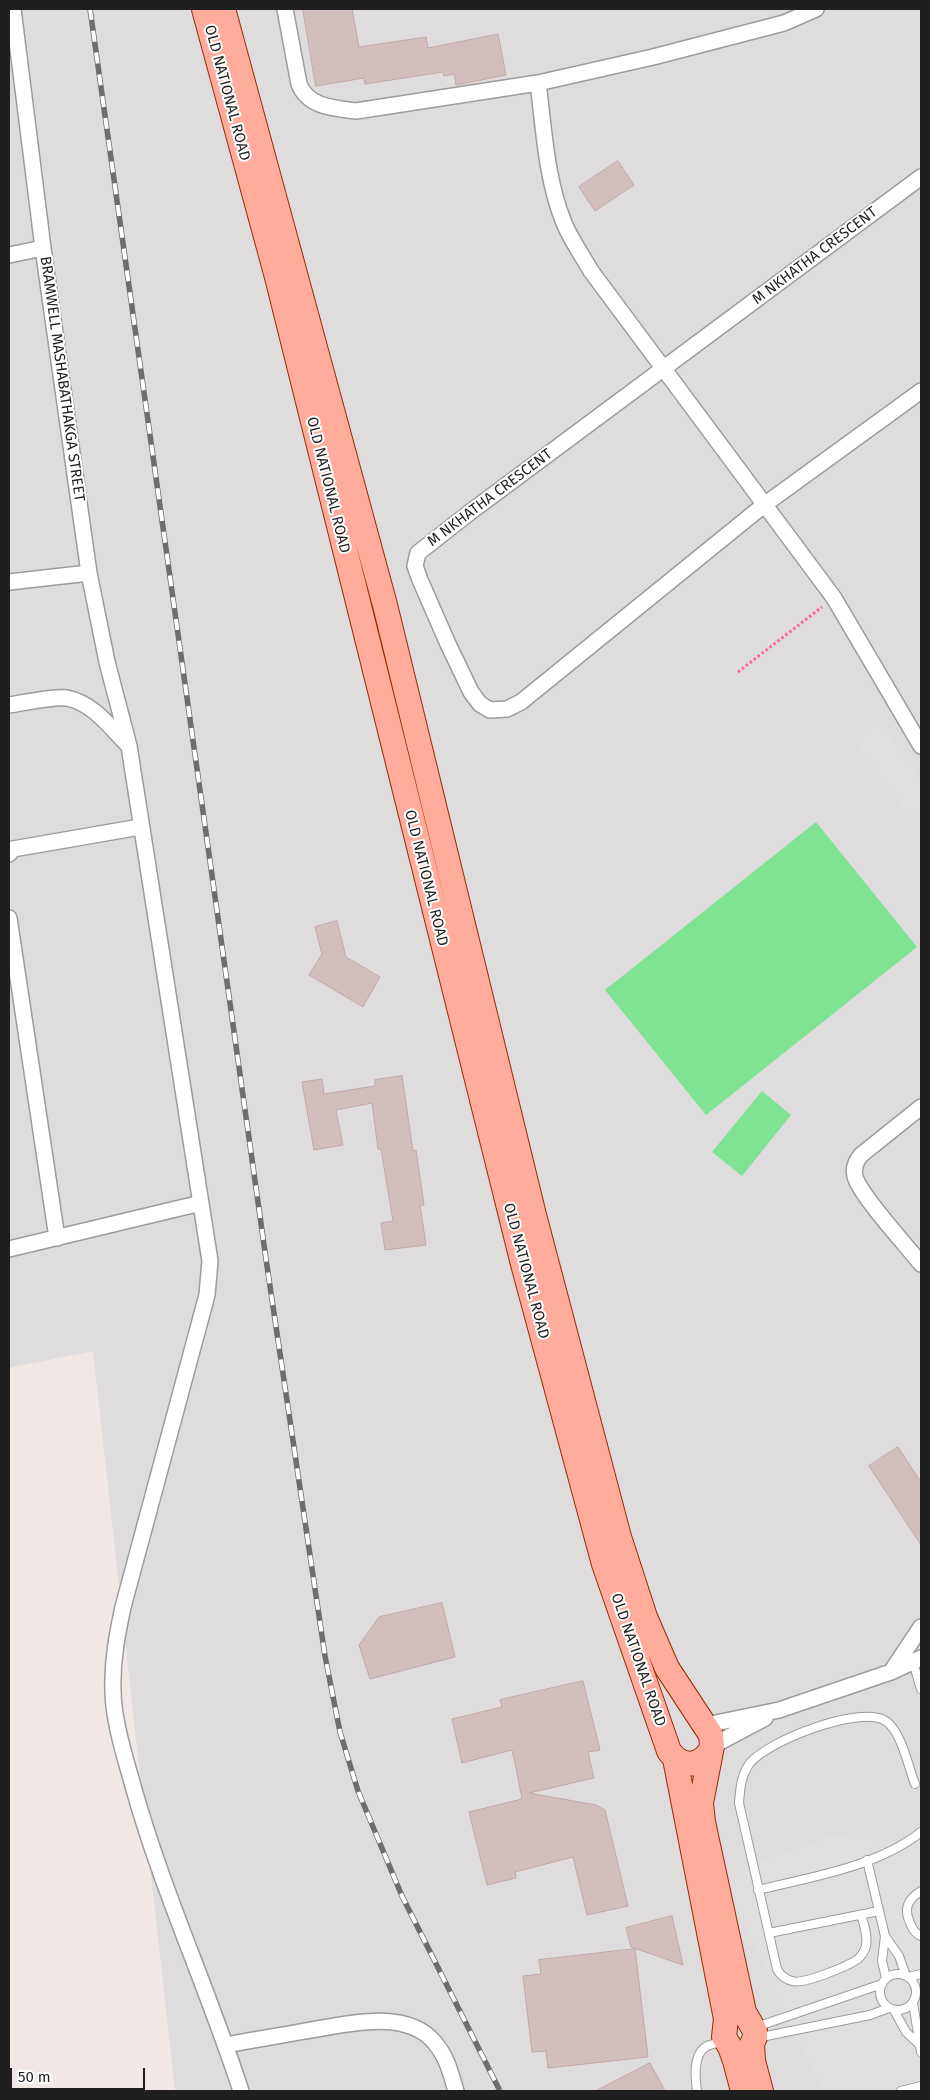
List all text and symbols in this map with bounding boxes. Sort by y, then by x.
street label: OLD NATIONAL ROAD [200,23,254,163]
street label: M NKHATHA CRESCENT [749,203,881,309]
street label: BRAMWELL MASHABATHAKGA STREET [36,255,88,503]
street label: OLD NATIONAL ROAD [302,415,354,555]
street label: M NKHATHA CRESCENT [424,445,556,551]
street label: OLD NATIONAL ROAD [400,808,452,948]
street label: OLD NATIONAL ROAD [499,1201,553,1341]
street label: OLD NATIONAL ROAD [607,1591,669,1729]
scale bar [12,2058,148,2090]
text: 50 m [18,2068,51,2086]

